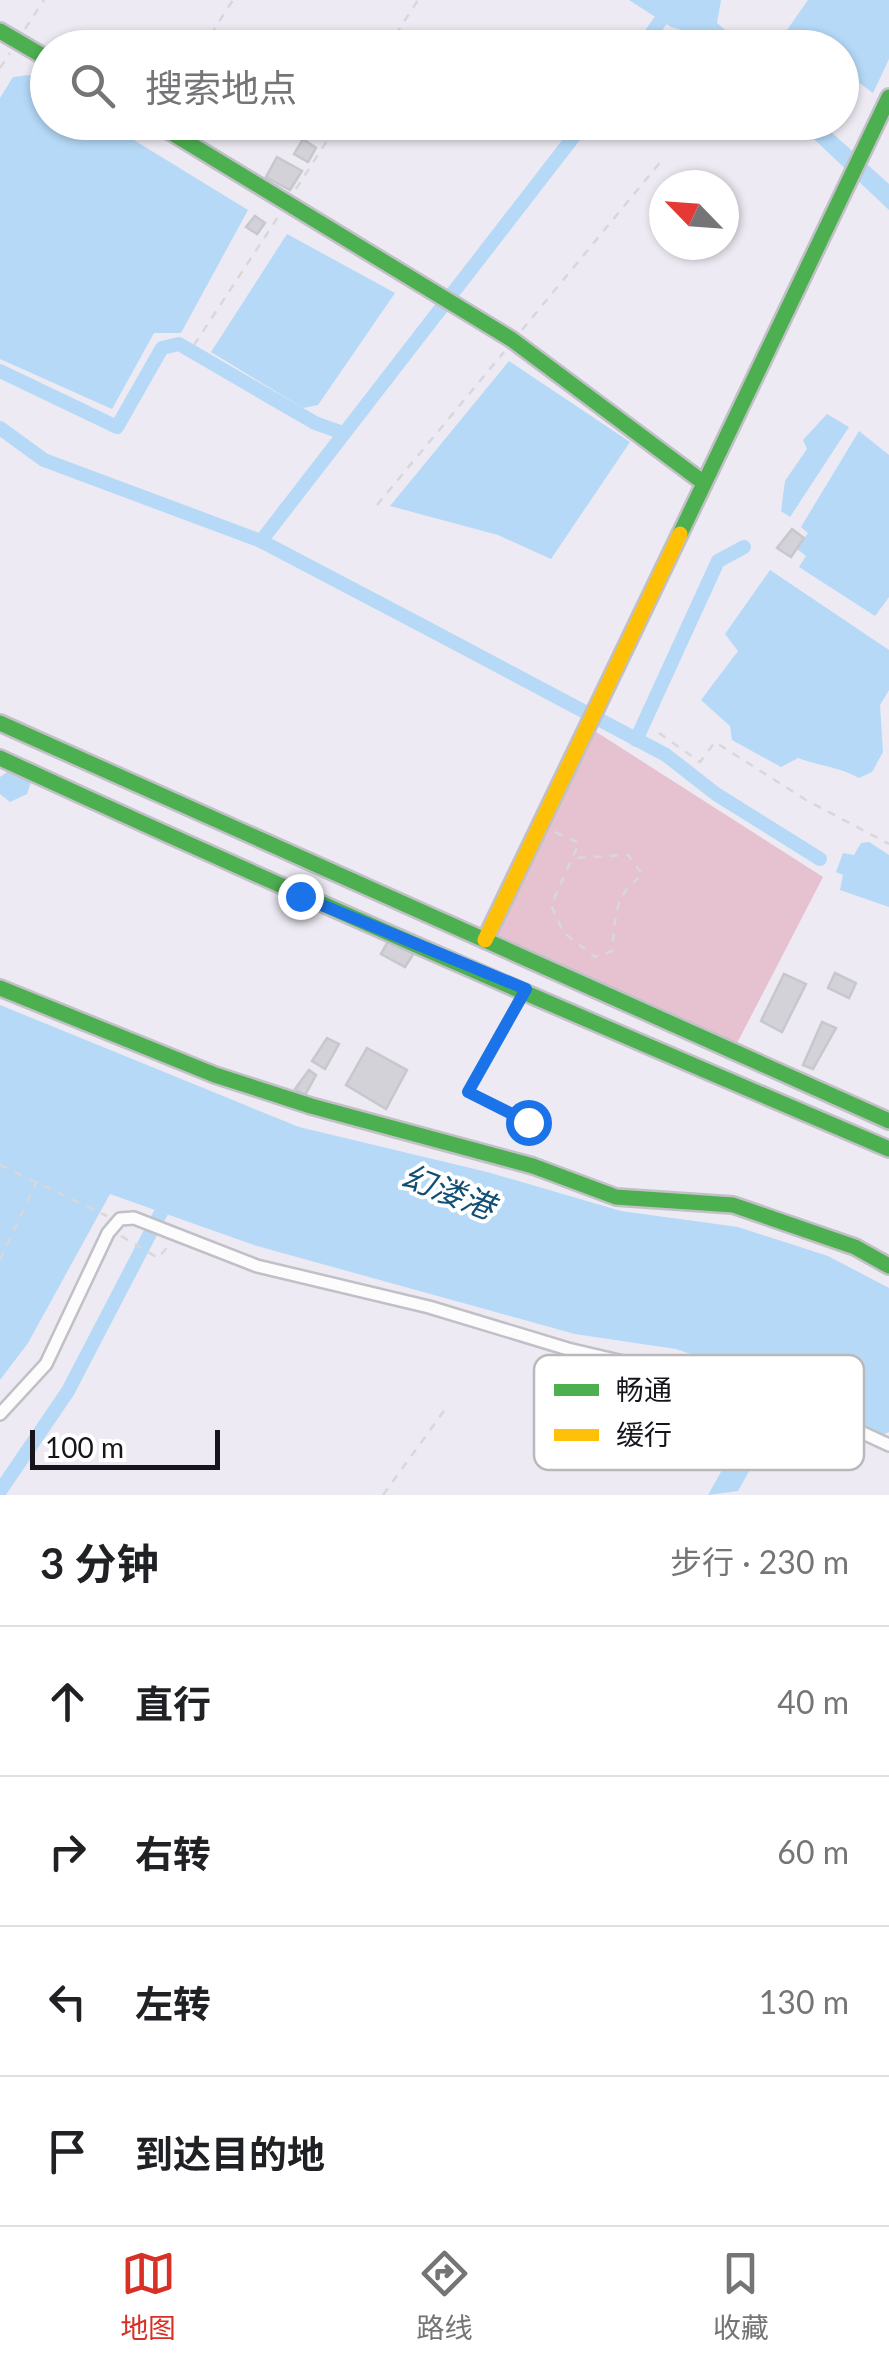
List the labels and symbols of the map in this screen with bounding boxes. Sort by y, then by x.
north arrow [649,170,739,260]
route end [278,874,324,920]
route start [506,1100,552,1146]
water label: 幻溇港 [397,1155,504,1227]
legend [534,1355,864,1470]
text: 畅通 [616,1372,672,1406]
text: 缓行 [616,1417,672,1451]
scale bar [30,1425,220,1470]

